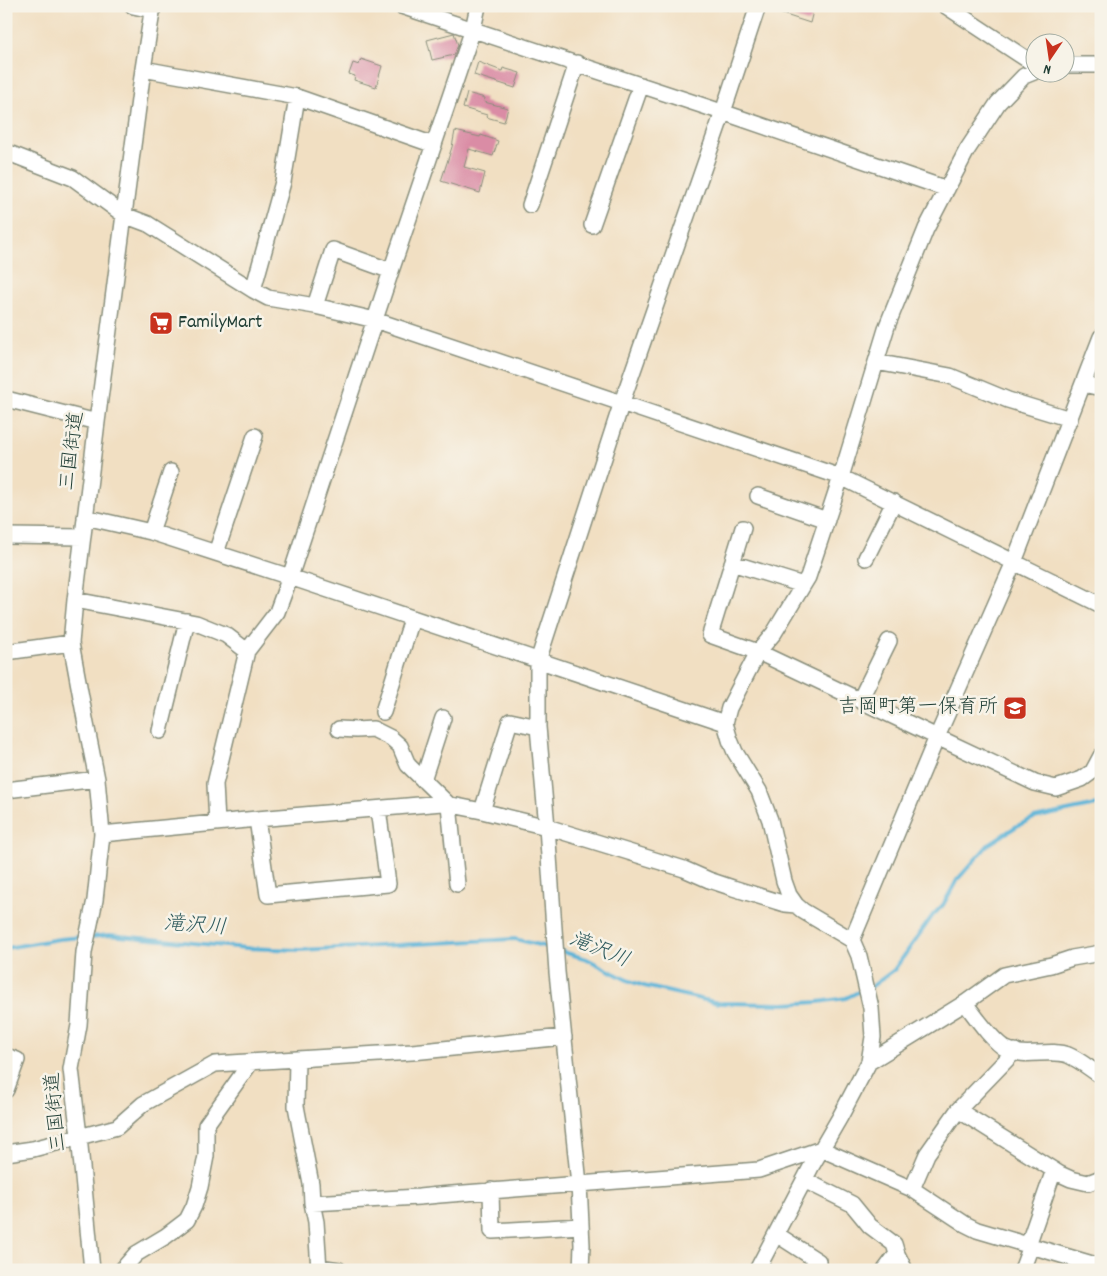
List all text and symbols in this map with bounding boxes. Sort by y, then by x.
north arrow [1024,32,1074,82]
text: N [1042,58,1053,79]
place label: FamilyMart [178,309,262,337]
supermarket icon: FamilyMart [148,310,174,336]
street label: 三国街道 [54,410,92,492]
place label: 吉岡町第一保育所 [838,694,998,722]
school or university icon: 吉岡町第一保育所 [1002,695,1028,721]
water label: 滝沢川 [163,910,227,944]
water label: 滝沢川 [564,925,634,977]
street label: 三国街道 [40,1071,74,1153]

